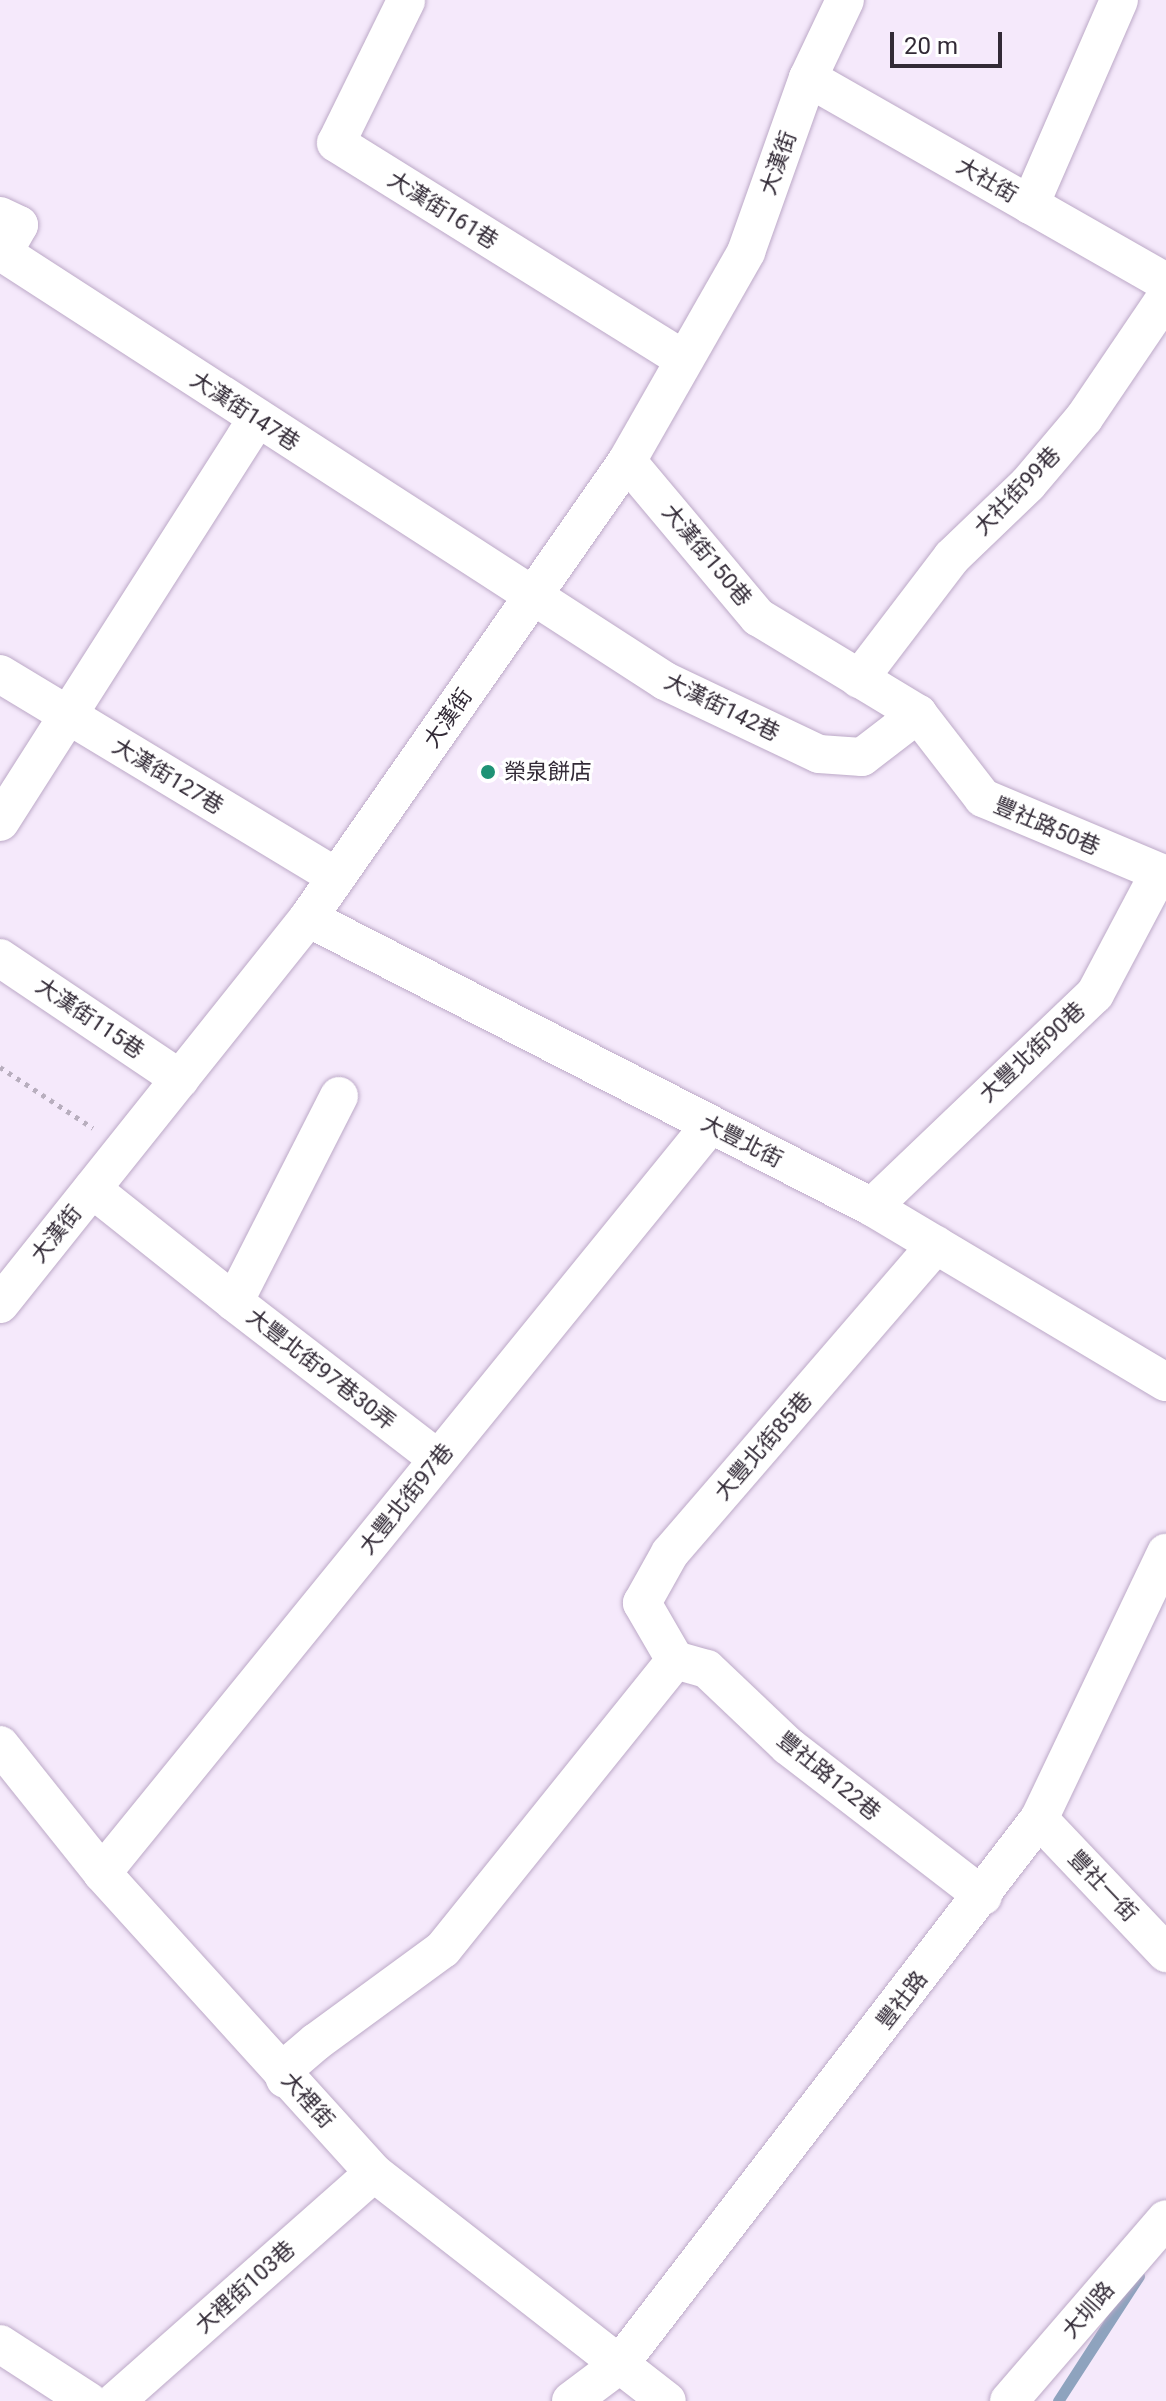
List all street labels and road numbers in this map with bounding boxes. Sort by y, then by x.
street label: 大漢街 [754,127,802,199]
street label: 大社街 [952,152,1022,208]
street label: 大漢街161巷 [383,166,503,254]
street label: 大漢街147巷 [185,366,305,456]
street label: 大社街99巷 [968,441,1066,541]
street label: 大漢街150巷 [657,499,757,611]
street label: 大漢街142巷 [660,668,784,746]
street label: 大漢街 [418,683,478,753]
street label: 大漢街127巷 [108,732,228,820]
street label: 豐社路50巷 [990,792,1104,860]
street label: 大漢街115巷 [31,972,149,1064]
street label: 大豐北街90巷 [974,996,1090,1108]
street label: 大豐北街 [697,1109,787,1173]
street label: 大漢街 [25,1200,87,1268]
street label: 大豐北街97巷30弄 [241,1303,401,1435]
street label: 大豐北街85巷 [709,1386,817,1506]
street label: 大豐北街97巷 [353,1438,459,1560]
street label: 豐社路122巷 [772,1726,886,1826]
street label: 豐社一街 [1063,1845,1143,1927]
street label: 豐社路 [871,1966,933,2034]
street label: 大裡街 [276,2067,340,2133]
street label: 大裡街103巷 [190,2235,300,2339]
street label: 大圳路 [1056,2276,1120,2344]

